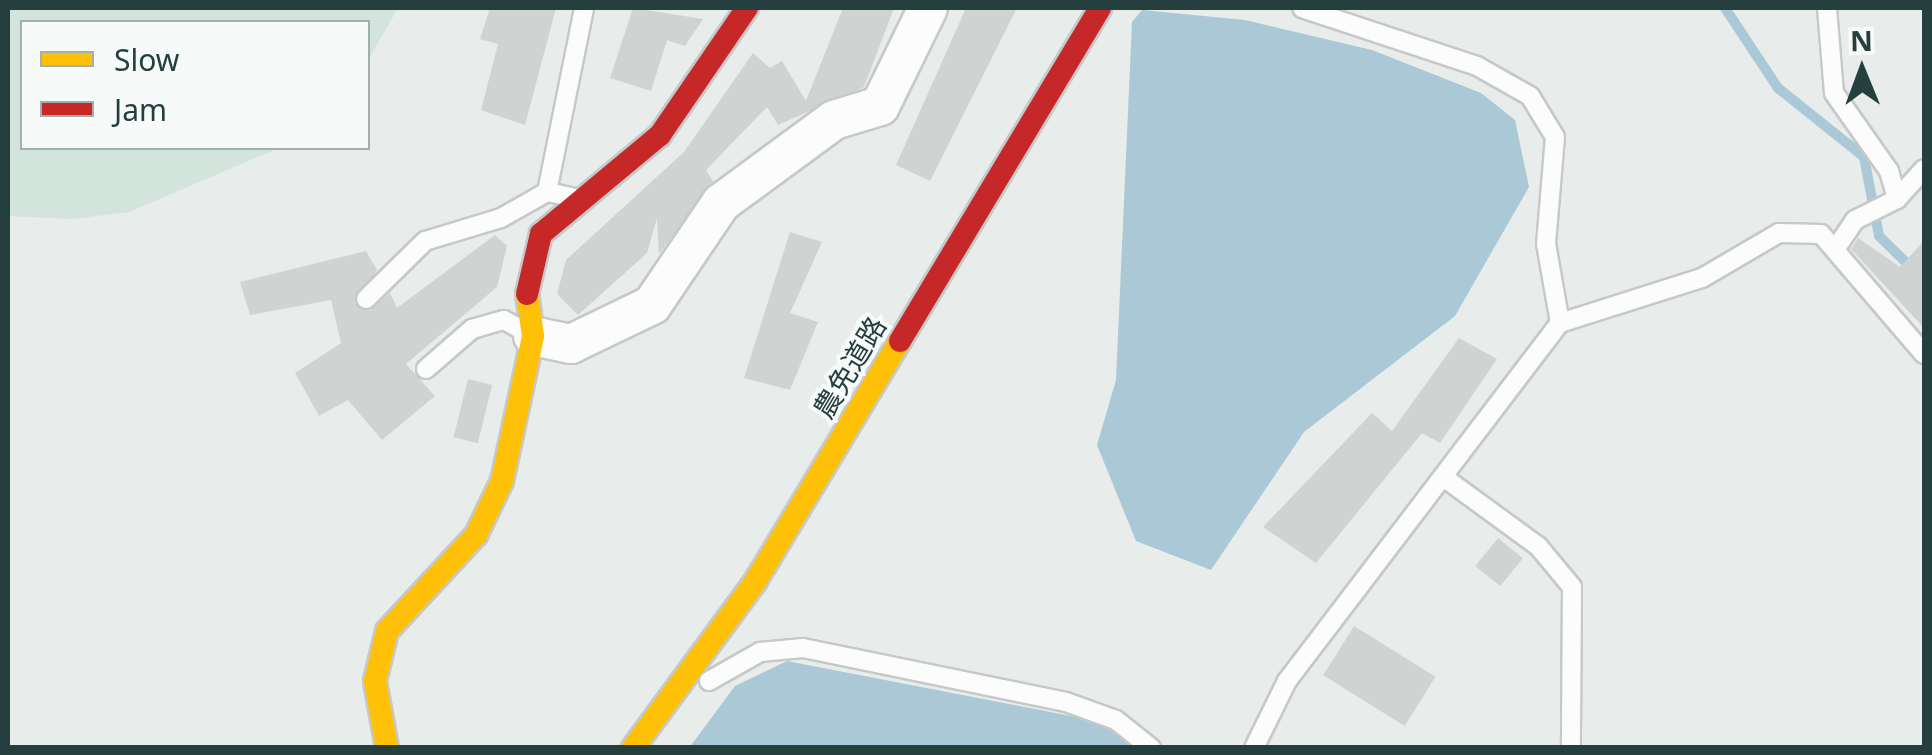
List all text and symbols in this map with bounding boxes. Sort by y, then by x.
legend [20,20,370,150]
north arrow [1812,20,1912,120]
text: N [1850,21,1873,59]
text: Slow [114,39,179,80]
text: Jam [114,89,167,130]
street label: 農免道路 [806,310,892,424]

